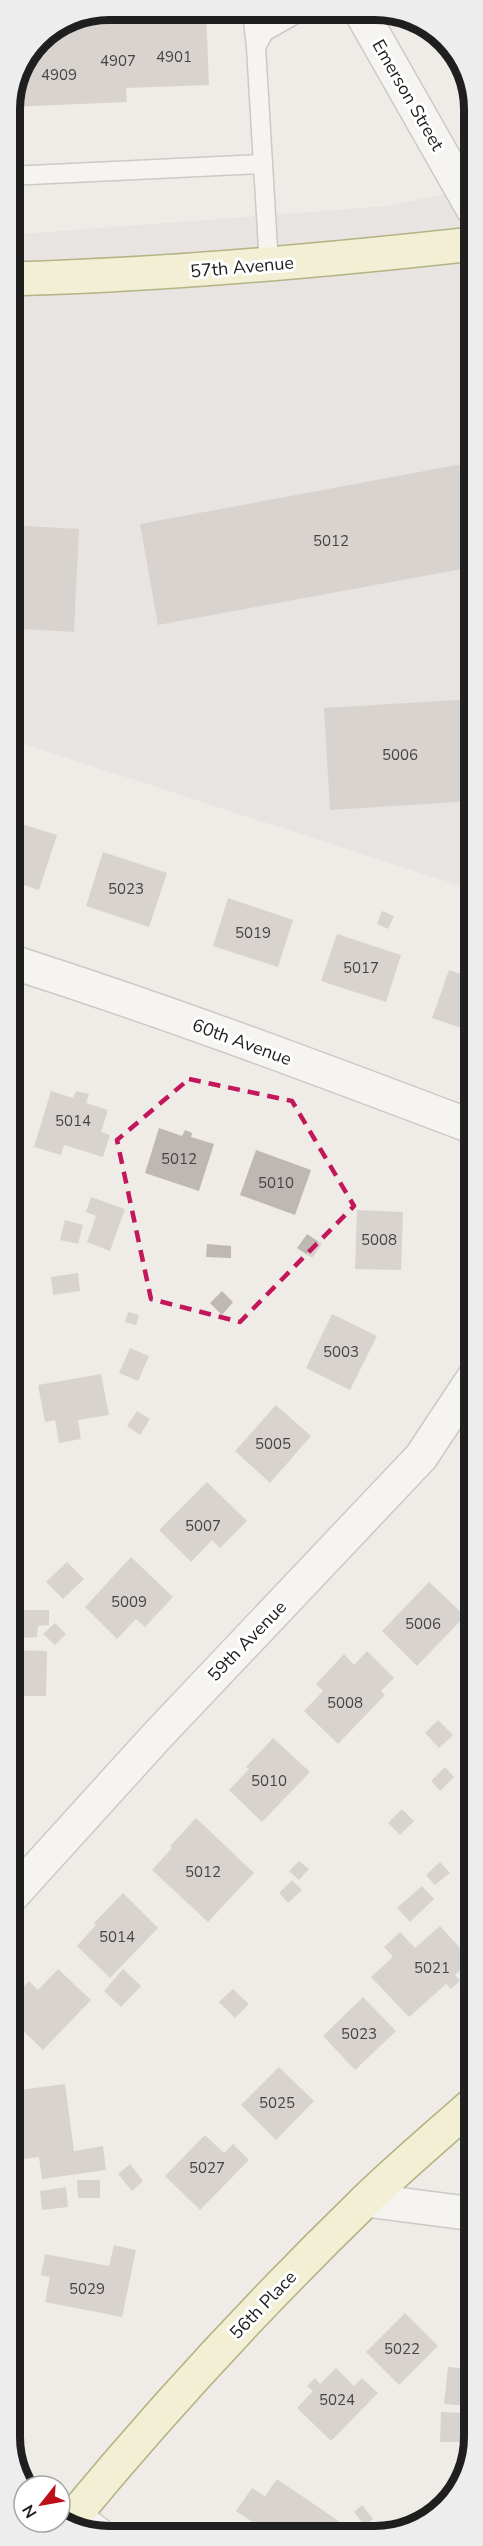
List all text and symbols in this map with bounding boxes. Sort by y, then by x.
street label: Emerson Street [366,35,450,155]
house number: 4901 [156,47,192,67]
house number: 4907 [100,51,136,71]
house number: 4909 [41,65,77,85]
street label: 57th Avenue [189,251,295,283]
house number: 5012 [313,531,349,551]
house number: 5006 [382,745,418,765]
house number: 5023 [108,879,144,899]
house number: 5019 [235,923,271,943]
house number: 5017 [343,958,379,978]
street label: 60th Avenue [189,1013,295,1071]
house number: 5014 [55,1111,91,1131]
house number: 5012 [161,1149,197,1169]
house number: 5010 [258,1173,294,1193]
house number: 5008 [361,1230,397,1250]
house number: 5003 [323,1342,359,1362]
house number: 5005 [255,1434,291,1454]
house number: 5007 [185,1516,221,1536]
house number: 5009 [111,1592,147,1612]
street label: 59th Avenue [202,1595,292,1687]
house number: 5006 [405,1614,441,1634]
house number: 5008 [327,1693,363,1713]
house number: 5010 [251,1771,287,1791]
house number: 5012 [185,1862,221,1882]
house number: 5014 [99,1927,135,1947]
house number: 5021 [414,1958,450,1978]
house number: 5023 [341,2024,377,2044]
house number: 5025 [259,2093,295,2113]
house number: 5027 [189,2158,225,2178]
street label: 56th Place [224,2265,302,2345]
house number: 5029 [69,2279,105,2299]
house number: 5022 [384,2339,420,2359]
house number: 5024 [319,2390,355,2410]
north arrow [12,2474,72,2534]
text: N [17,2500,43,2522]

